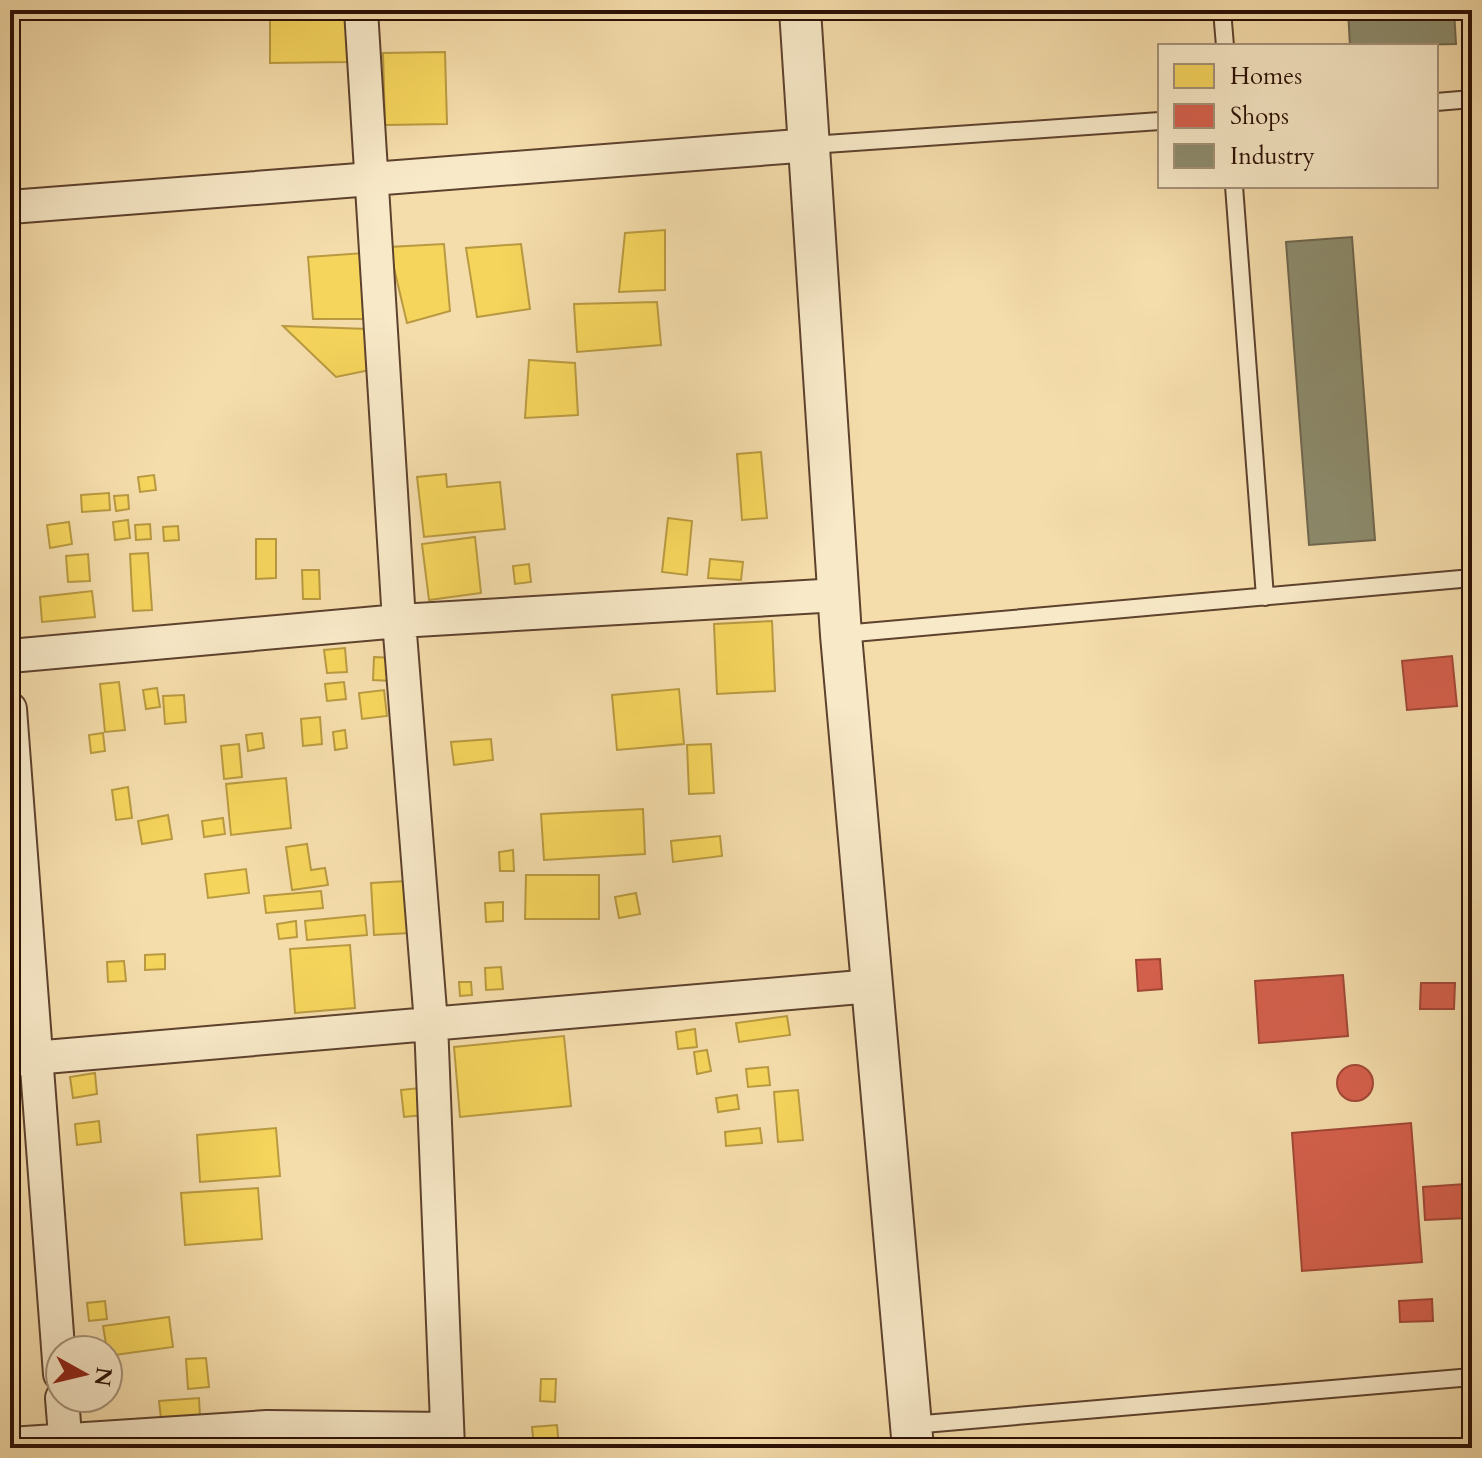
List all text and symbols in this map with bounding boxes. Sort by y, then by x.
legend [1158,44,1438,188]
text: Homes [1230,60,1302,93]
text: Shops [1230,100,1289,133]
text: Industry [1230,140,1315,173]
north arrow [44,1334,124,1414]
text: N [87,1365,119,1388]

